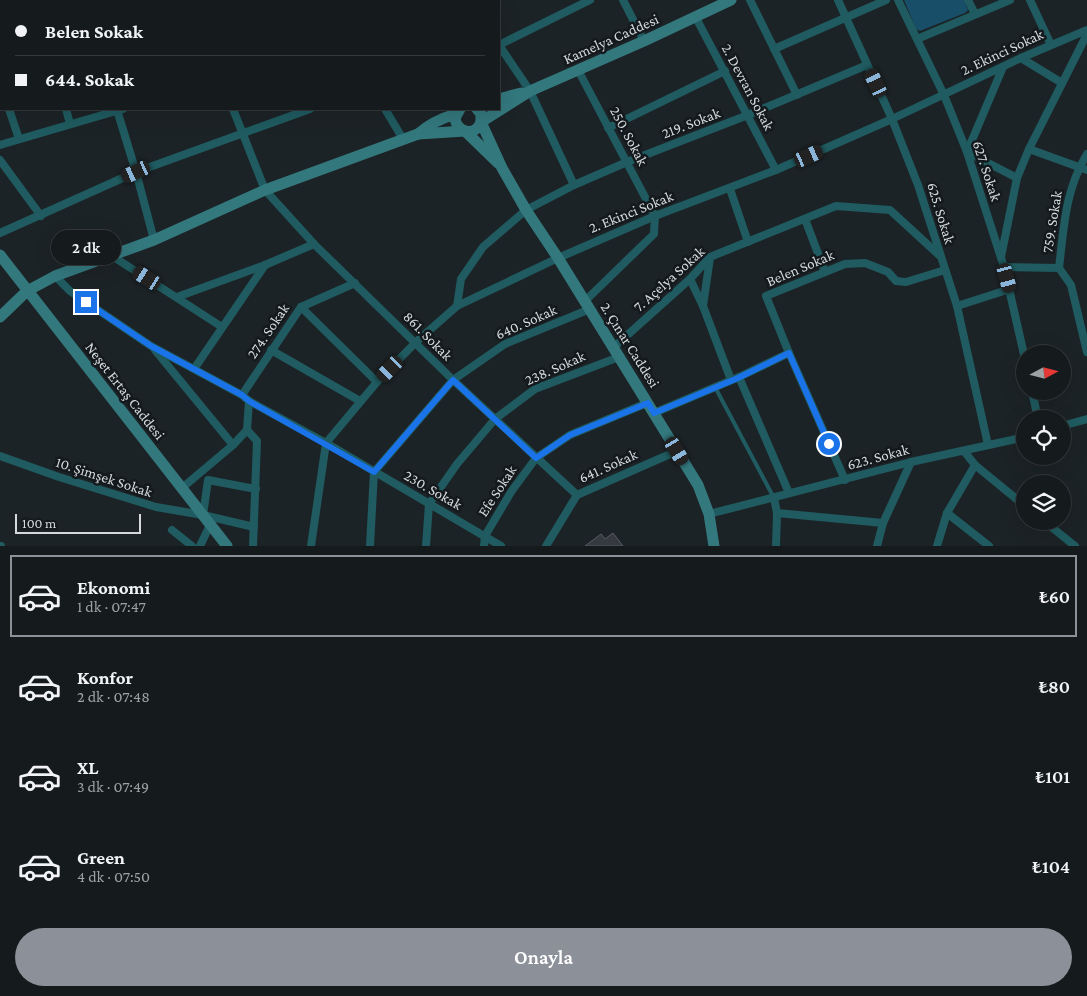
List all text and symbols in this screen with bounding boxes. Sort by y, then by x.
street label: Kamelya Caddesi [561,11,662,68]
text: Belen Sokak [45,21,143,42]
street label: 2. Ekinci Sokak [958,26,1047,78]
street label: 2. Devran Sokak [719,41,778,134]
car [862,66,889,100]
text: 644. Sokak [45,69,134,90]
street label: 250. Sokak [607,104,652,169]
street label: 219. Sokak [660,104,723,141]
street label: 627. Sokak [970,139,1005,204]
car [792,143,825,169]
car [119,159,152,185]
street label: 625. Sokak [924,180,958,246]
street label: 2. Ekinci Sokak [587,188,676,236]
street label: 759. Sokak [1039,189,1065,254]
callout: 2 dk [51,230,121,264]
text: 2 dk [72,239,100,256]
street label: 7. Açelya Sokak [630,242,709,316]
street label: Belen Sokak [764,246,837,289]
car [995,262,1018,294]
car [130,264,163,292]
route end [75,291,97,313]
street label: 274. Sokak [244,300,293,362]
street label: 2. Çınar Caddesi [597,300,663,391]
street label: 640. Sokak [493,301,560,343]
street label: 861. Sokak [400,308,456,364]
street label: Neşet Ertaş Caddesi [81,339,168,443]
north arrow [1016,345,1071,400]
map controls [1016,345,1071,530]
street label: 238. Sokak [522,347,588,388]
car [374,353,405,385]
button: locate [1016,410,1071,465]
route start [818,433,840,455]
car [662,434,691,468]
street label: 623. Sokak [845,441,911,473]
street label: 641. Sokak [576,446,640,486]
street label: 10. Şimşek Sokak [53,454,155,501]
street label: Efe Sokak [475,462,520,520]
street label: 230. Sokak [401,467,466,513]
button: layers [1016,475,1071,530]
scale bar [15,511,141,534]
text: 100 m [22,515,56,531]
icon: car [17,574,62,619]
text: Ekonomi [77,577,150,598]
text: ₺60 [1039,586,1070,607]
text: 1 dk · 07:47 [77,598,146,615]
icon: car [17,664,62,709]
text: Konfor [77,667,133,688]
text: ₺80 [1039,676,1070,697]
text: 2 dk · 07:48 [77,688,150,705]
icon: car [17,754,62,799]
text: XL [77,757,99,778]
text: ₺101 [1036,766,1070,787]
text: 3 dk · 07:49 [77,778,149,795]
icon: car [17,844,62,889]
text: Green [77,847,125,868]
text: ₺104 [1032,856,1070,877]
text: 4 dk · 07:50 [77,868,150,885]
button: Onayla [15,928,1072,986]

